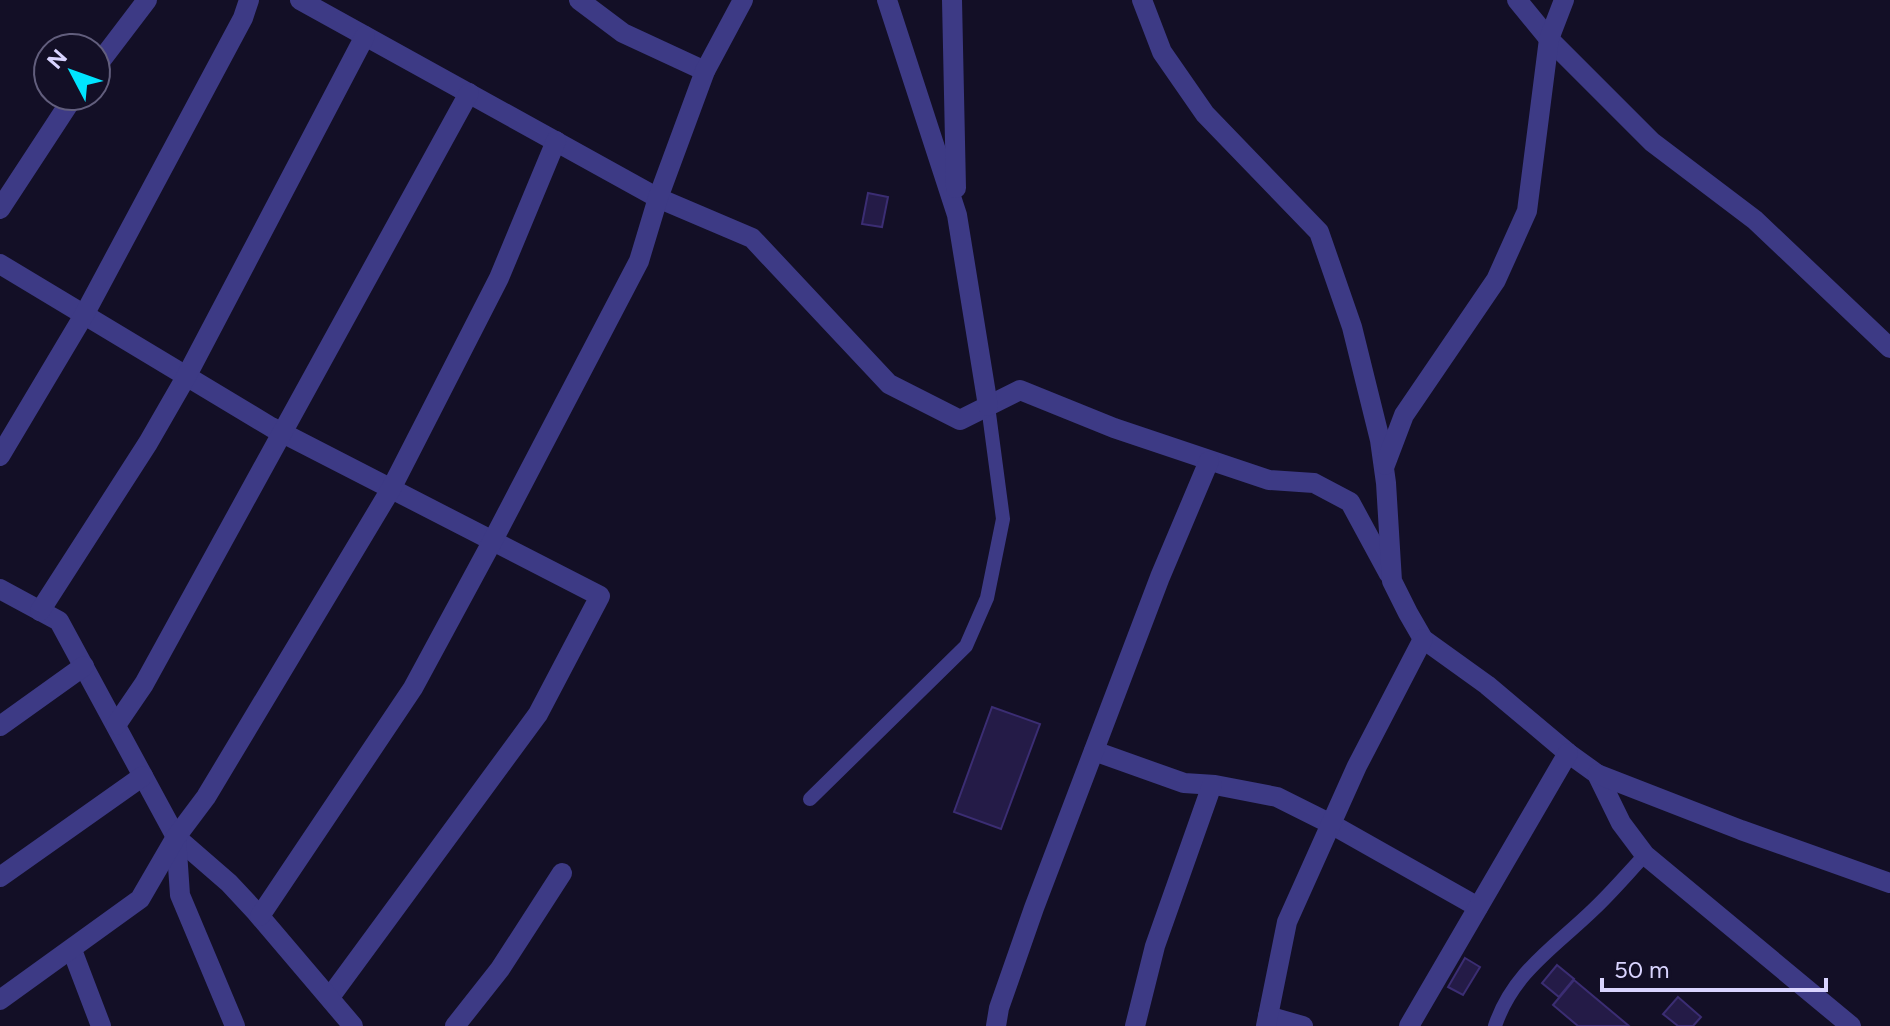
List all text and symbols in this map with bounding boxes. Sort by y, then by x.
north arrow [32,32,112,112]
text: N [42,44,73,74]
scale bar [1602,942,1826,992]
text: 50 m [1614,955,1670,984]

